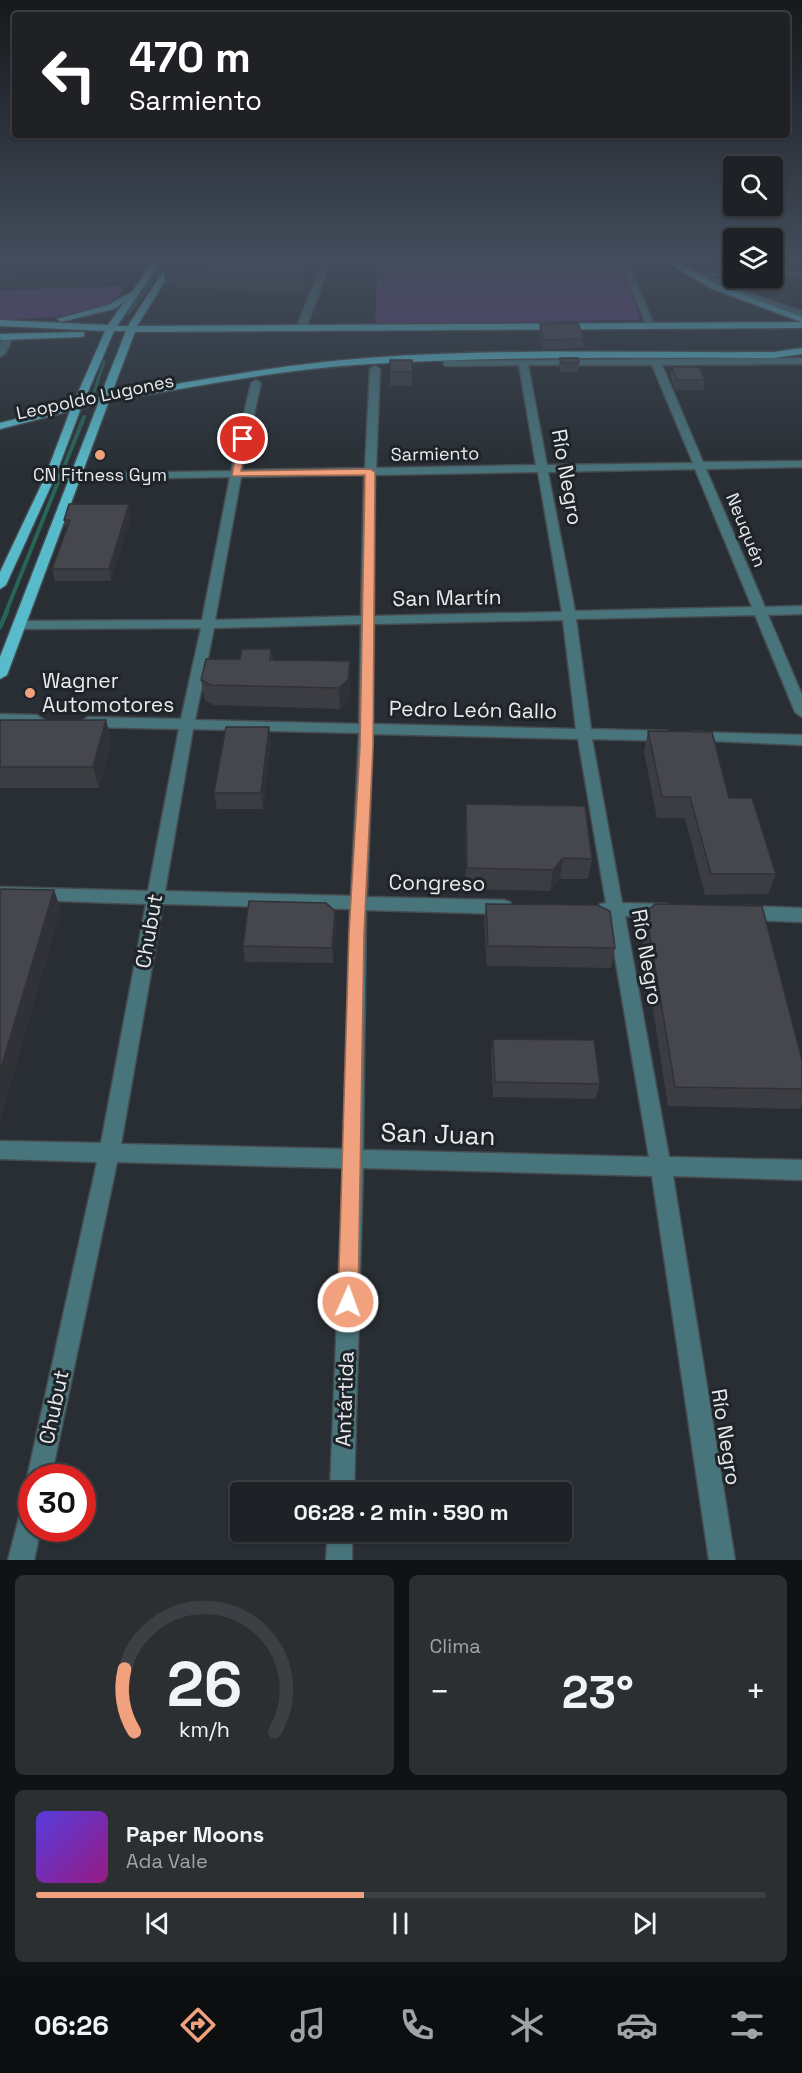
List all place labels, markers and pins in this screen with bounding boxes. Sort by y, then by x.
pin [217,413,268,464]
marker: CN Fitness Gym [93,448,107,462]
place label: CN Fitness Gym [33,463,167,486]
place label: Wagner Automotores [42,667,174,718]
marker: Wagner Automotores [23,686,37,700]

